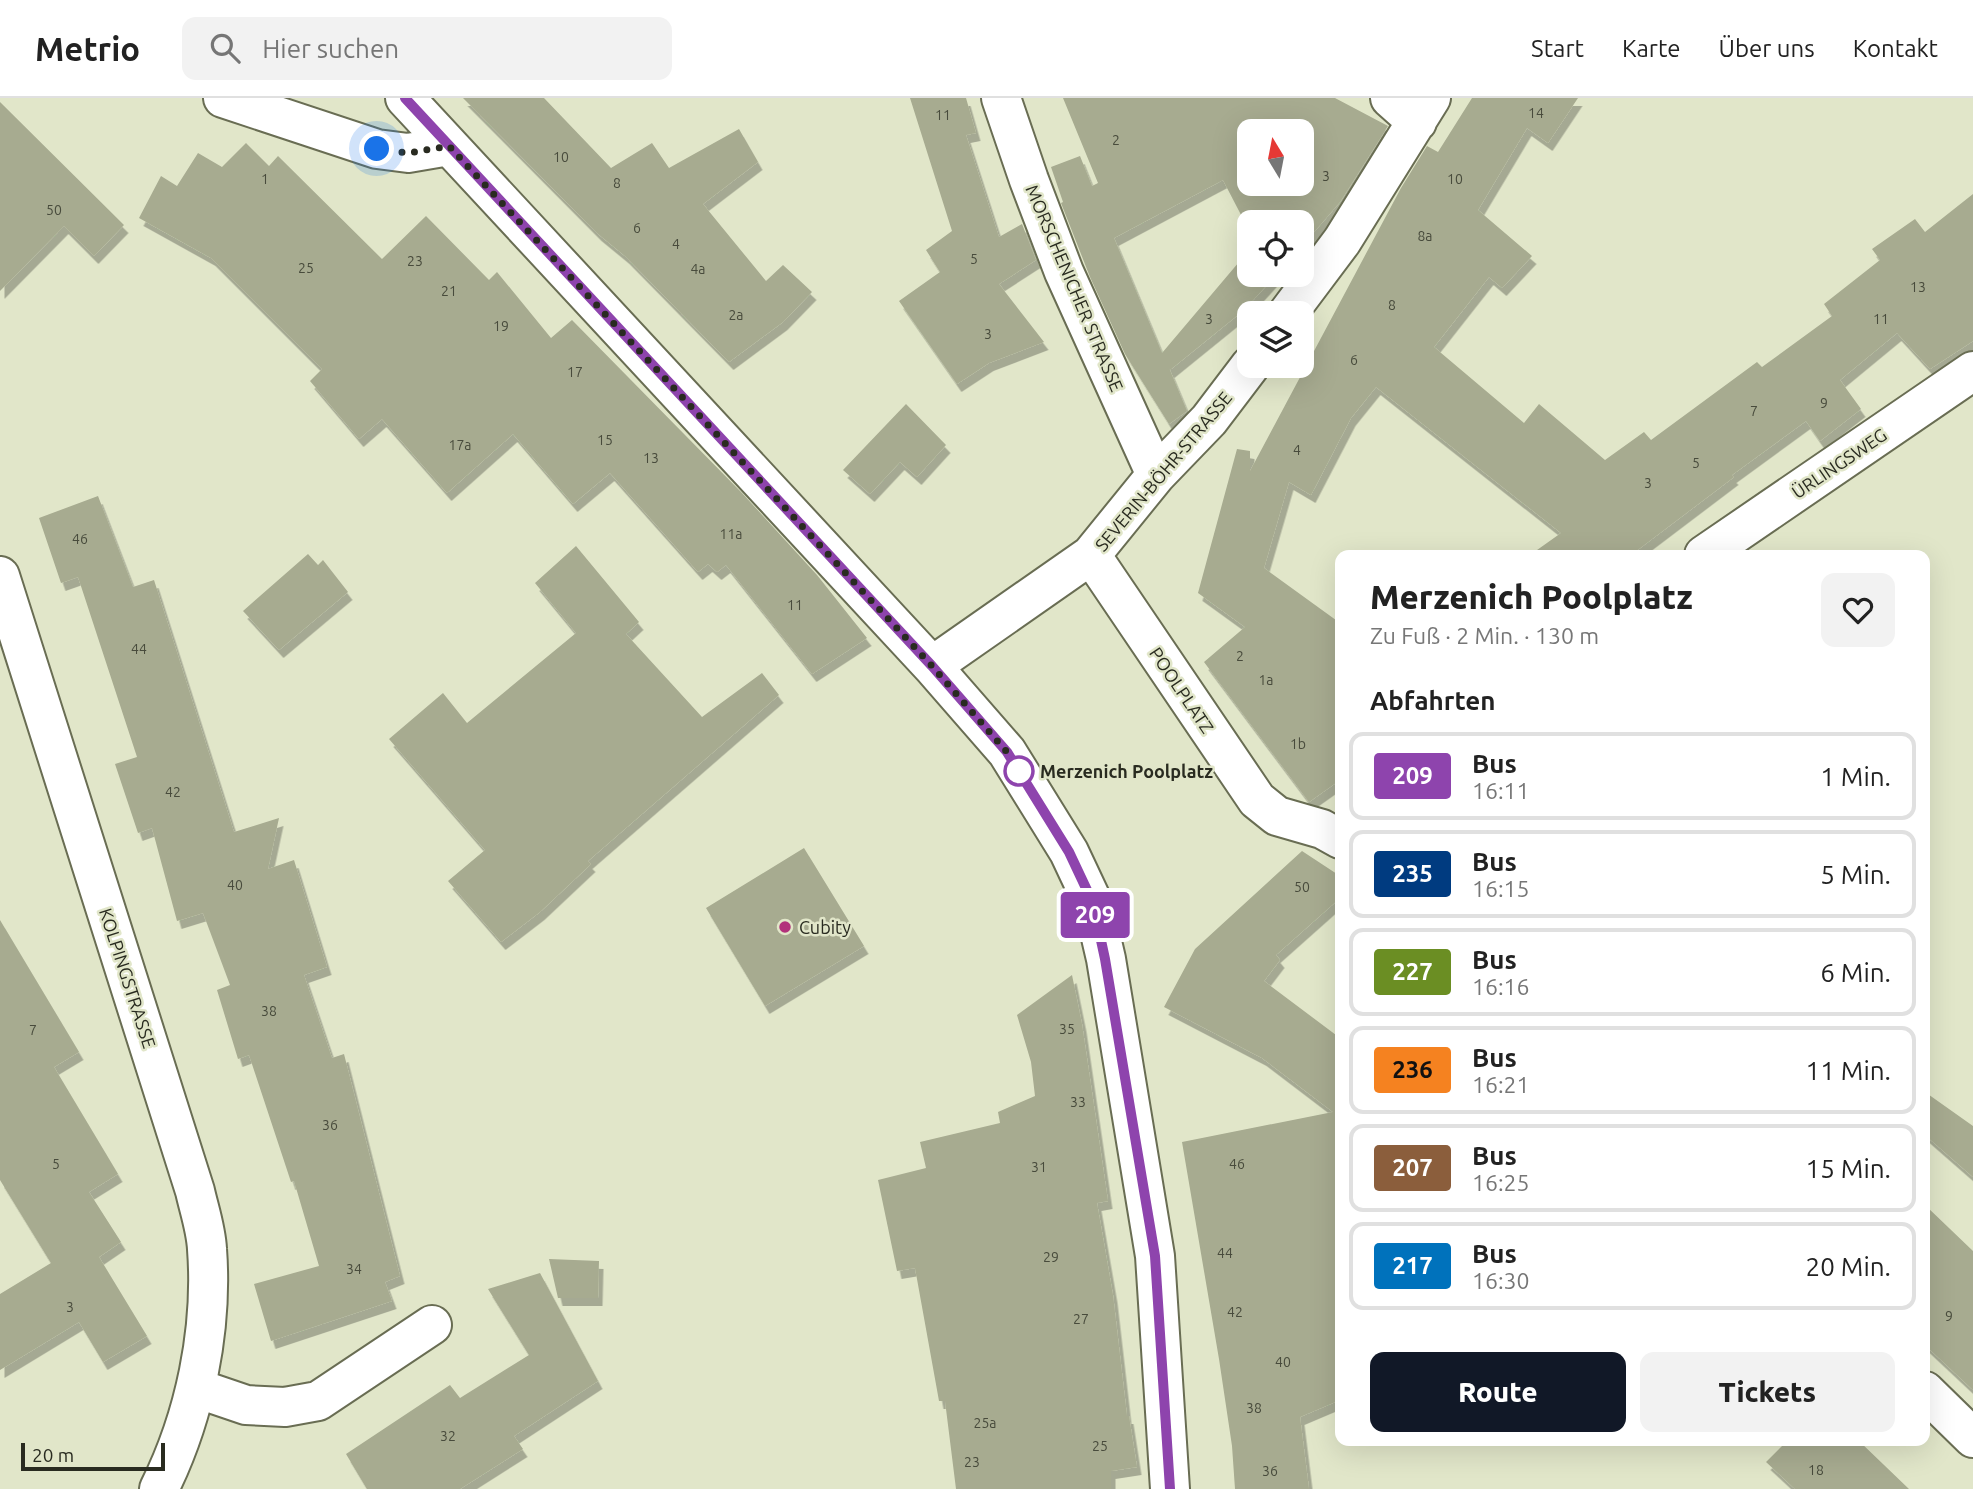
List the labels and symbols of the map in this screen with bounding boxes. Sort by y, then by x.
house number: 14 [1528,105,1544,121]
house number: 11 [935,107,951,123]
north arrow [1237,119,1314,196]
your location [359,131,394,166]
house number: 2 [1112,132,1120,148]
house number: 10 [553,149,569,165]
house number: 3 [1322,168,1330,184]
house number: 1 [261,171,269,187]
house number: 10 [1447,171,1463,187]
house number: 8 [613,175,621,191]
street label: MORSCHENICHER STRASSE [1022,182,1128,394]
house number: 50 [46,202,62,218]
house number: 6 [633,220,641,236]
house number: 8a [1417,228,1433,244]
house number: 4 [672,236,680,252]
house number: 5 [970,251,978,267]
house number: 23 [407,253,423,269]
house number: 25 [298,260,314,276]
house number: 4a [690,261,706,277]
house number: 13 [1910,279,1926,295]
house number: 21 [441,283,457,299]
house number: 8 [1388,297,1396,313]
house number: 2a [728,307,744,323]
house number: 3 [1205,311,1213,327]
house number: 11 [1873,311,1889,327]
house number: 19 [493,318,509,334]
house number: 3 [984,326,992,342]
house number: 6 [1350,352,1358,368]
house number: 17 [567,364,583,380]
street label: SEVERIN-BÖHR-STRASSE [1091,387,1235,555]
house number: 9 [1820,395,1828,411]
house number: 7 [1750,403,1758,419]
street label: ÜRLINGSWEG [1788,424,1890,502]
house number: 15 [597,432,613,448]
house number: 17a [449,437,472,453]
house number: 4 [1293,442,1301,458]
house number: 13 [643,450,659,466]
house number: 5 [1692,455,1700,471]
house number: 3 [1644,475,1652,491]
house number: 11a [720,526,743,542]
house number: 46 [72,531,88,547]
house number: 11 [787,597,803,613]
house number: 44 [131,641,147,657]
street label: POOLPLATZ [1146,643,1218,737]
house number: 2 [1236,648,1244,664]
house number: 1a [1258,672,1274,688]
house number: 1b [1290,736,1306,752]
marker: Merzenich Poolplatz [1004,756,1034,786]
place label: Merzenich Poolplatz [1040,761,1213,781]
house number: 42 [165,784,181,800]
house number: 40 [227,877,243,893]
house number: 50 [1294,879,1310,895]
line badge: 209 [1055,892,1135,938]
street label: KOLPINGSTRASSE [96,906,160,1050]
place label: Cubity [799,917,851,937]
marker: Cubity [777,919,793,935]
house number: 38 [261,1003,277,1019]
house number: 35 [1059,1021,1075,1037]
house number: 7 [29,1022,37,1038]
house number: 33 [1070,1094,1086,1110]
house number: 36 [322,1117,338,1133]
house number: 5 [52,1156,60,1172]
house number: 46 [1229,1156,1245,1172]
house number: 31 [1031,1159,1047,1175]
house number: 44 [1217,1245,1233,1261]
house number: 29 [1043,1249,1059,1265]
house number: 34 [346,1261,362,1277]
house number: 3 [66,1299,74,1315]
house number: 42 [1227,1304,1243,1320]
house number: 9 [1945,1308,1953,1324]
house number: 27 [1073,1311,1089,1327]
house number: 40 [1275,1354,1291,1370]
house number: 38 [1246,1400,1262,1416]
house number: 25a [974,1415,997,1431]
house number: 32 [440,1428,456,1444]
house number: 25 [1092,1438,1108,1454]
scale bar [21,1440,164,1472]
house number: 23 [964,1454,980,1470]
house number: 18 [1808,1462,1824,1478]
house number: 36 [1262,1463,1278,1479]

